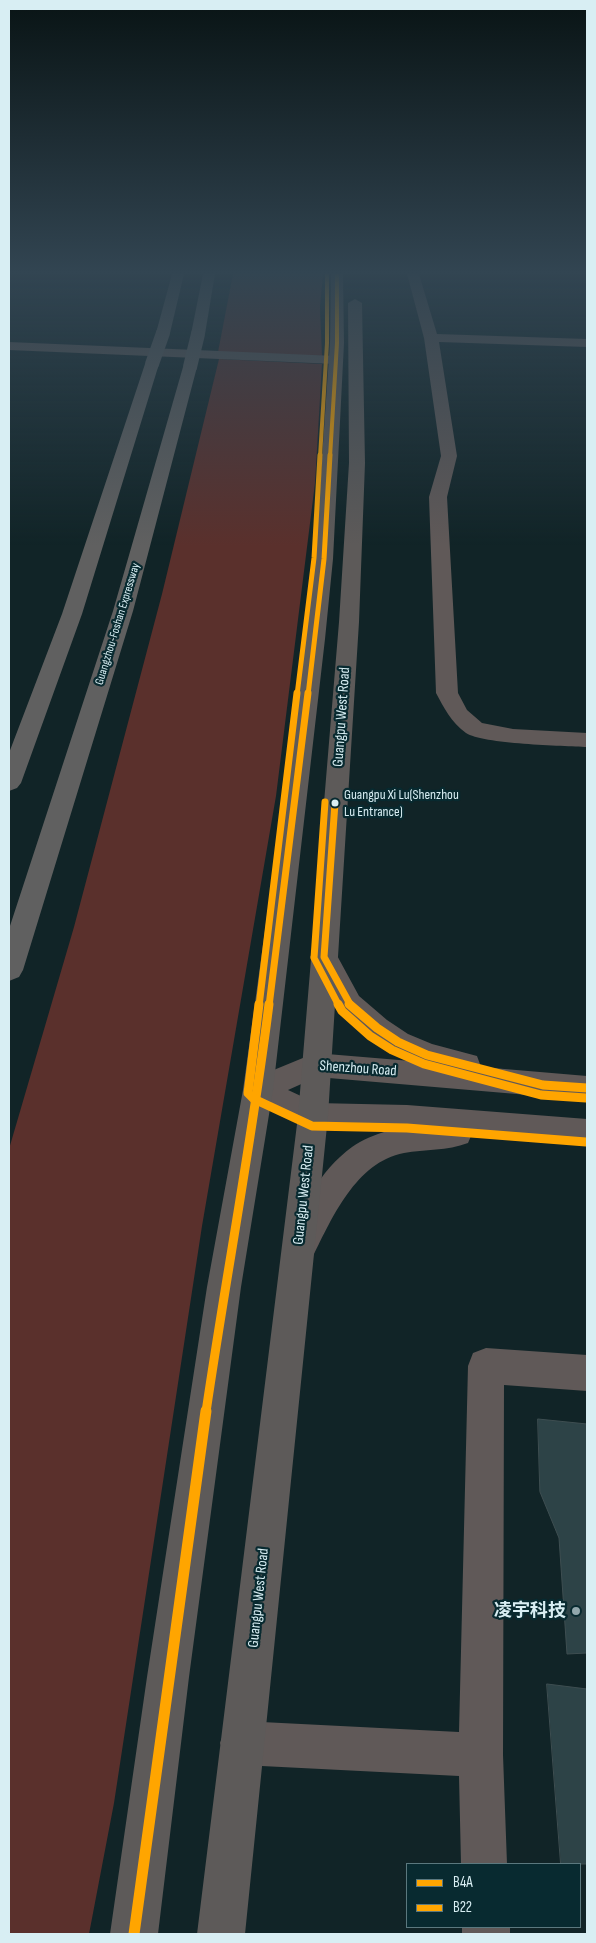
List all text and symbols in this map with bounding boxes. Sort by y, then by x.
street label: Guangzhou-Foshan Expressway [93,561,143,687]
street label: Guangpu West Road [330,667,354,767]
place label: Guangpu Xi Lu(Shenzhou Lu Entrance) [344,787,459,820]
marker: Guangpu Xi Lu(Shenzhou Lu Entrance) [330,798,340,808]
street label: Shenzhou Road [319,1057,397,1081]
street label: Guangpu West Road [290,1144,318,1246]
street label: Guangpu West Road [245,1547,273,1649]
place label: 凌宇科技 [494,1600,566,1622]
marker: 凌宇科技 [570,1605,582,1617]
legend [406,1863,581,1928]
text: B4A [453,1873,473,1892]
text: B22 [453,1898,472,1917]

